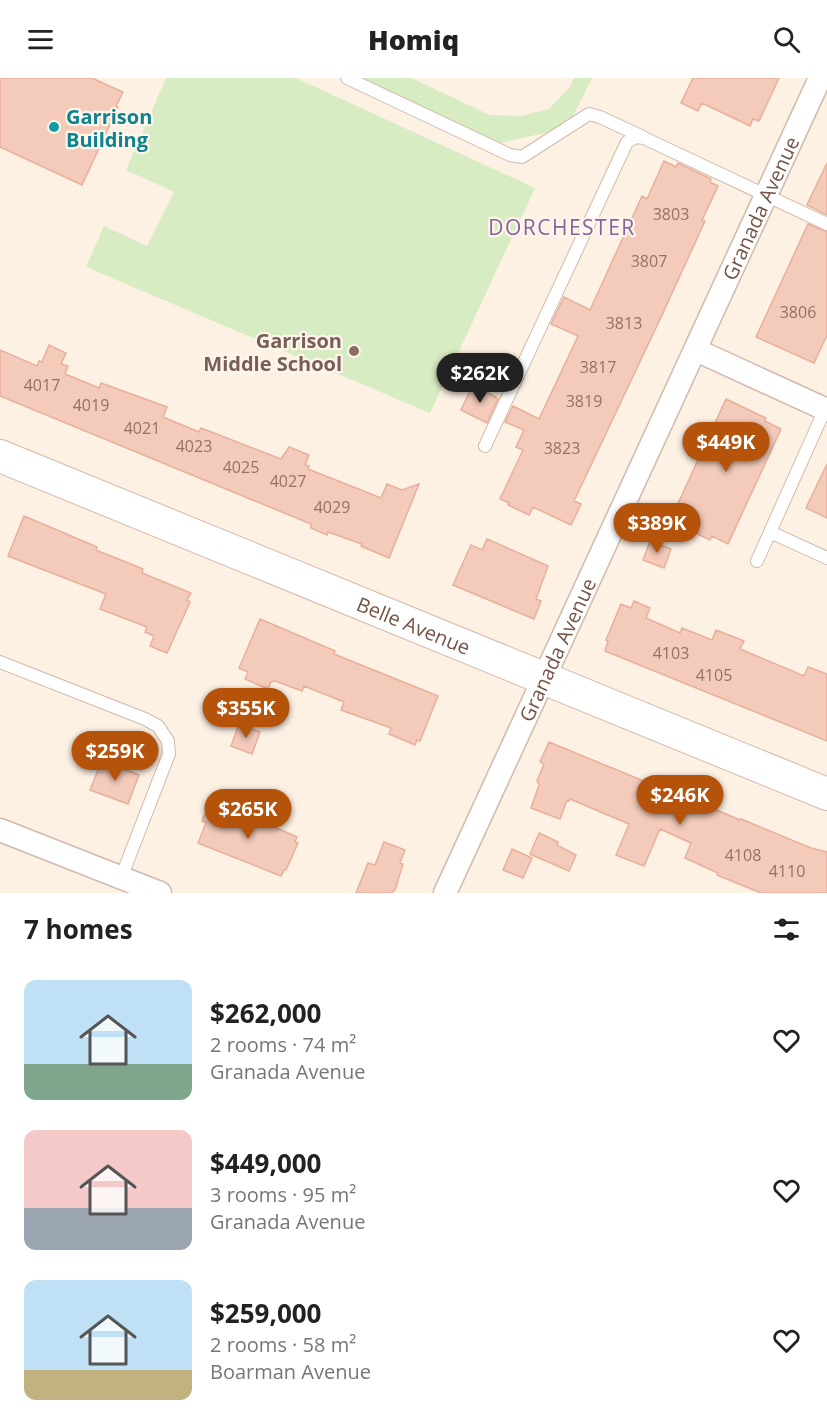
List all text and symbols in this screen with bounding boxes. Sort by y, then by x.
text: Homiq [368,21,459,58]
icon: menu [24,23,57,56]
icon: search [770,23,803,56]
place label: Garrison Building [66,103,152,153]
marker: Garrison Building [47,120,61,134]
street label: Granada Avenue [715,132,805,284]
house number: 3803 [653,203,689,225]
district label: DORCHESTER [488,213,636,241]
house number: 3807 [631,250,667,272]
house number: 3806 [780,301,816,323]
house number: 3813 [606,312,642,334]
place label: Garrison Middle School [203,327,342,377]
marker: Garrison Middle School [347,344,361,358]
pin: $262K [438,353,522,404]
house number: 3817 [580,356,616,378]
text: $262K [450,359,510,386]
house number: 4017 [24,374,60,396]
house number: 3819 [566,390,602,412]
house number: 4019 [73,394,109,416]
house number: 4021 [124,417,160,439]
pin: $449K [684,422,768,473]
text: $449K [696,428,756,455]
house number: 4023 [176,435,212,457]
house number: 3823 [544,437,580,459]
house number: 4025 [223,456,259,478]
house number: 4027 [270,470,306,492]
house number: 4029 [314,496,350,518]
pin: $389K [615,503,699,554]
text: $389K [627,509,687,536]
street label: Granada Avenue [512,573,602,726]
street label: Belle Avenue [353,590,475,660]
house number: 4103 [653,642,689,664]
house number: 4105 [696,664,732,686]
pin: $355K [204,688,288,739]
text: $355K [216,694,276,721]
pin: $259K [73,731,157,782]
text: $259K [85,737,145,764]
pin: $246K [638,775,722,826]
text: $246K [650,781,710,808]
pin: $265K [206,789,290,840]
text: $265K [218,795,278,822]
house number: 4108 [725,844,761,866]
house number: 4110 [769,860,805,882]
text: 7 homes [24,911,133,947]
icon: filters [770,913,803,946]
text: $262,000 [210,995,321,1031]
icon: home [72,1004,144,1076]
icon: heart [770,1024,803,1057]
text: 2 rooms · 74 m² [210,1031,356,1058]
text: Granada Avenue [210,1058,365,1085]
text: $449,000 [210,1145,321,1181]
icon: home [72,1154,144,1226]
icon: heart [770,1174,803,1207]
text: 3 rooms · 95 m² [210,1181,356,1208]
text: Granada Avenue [210,1208,365,1235]
text: $259,000 [210,1295,321,1331]
icon: home [72,1304,144,1376]
icon: heart [770,1324,803,1357]
text: 2 rooms · 58 m² [210,1331,356,1358]
text: Boarman Avenue [210,1358,371,1385]

